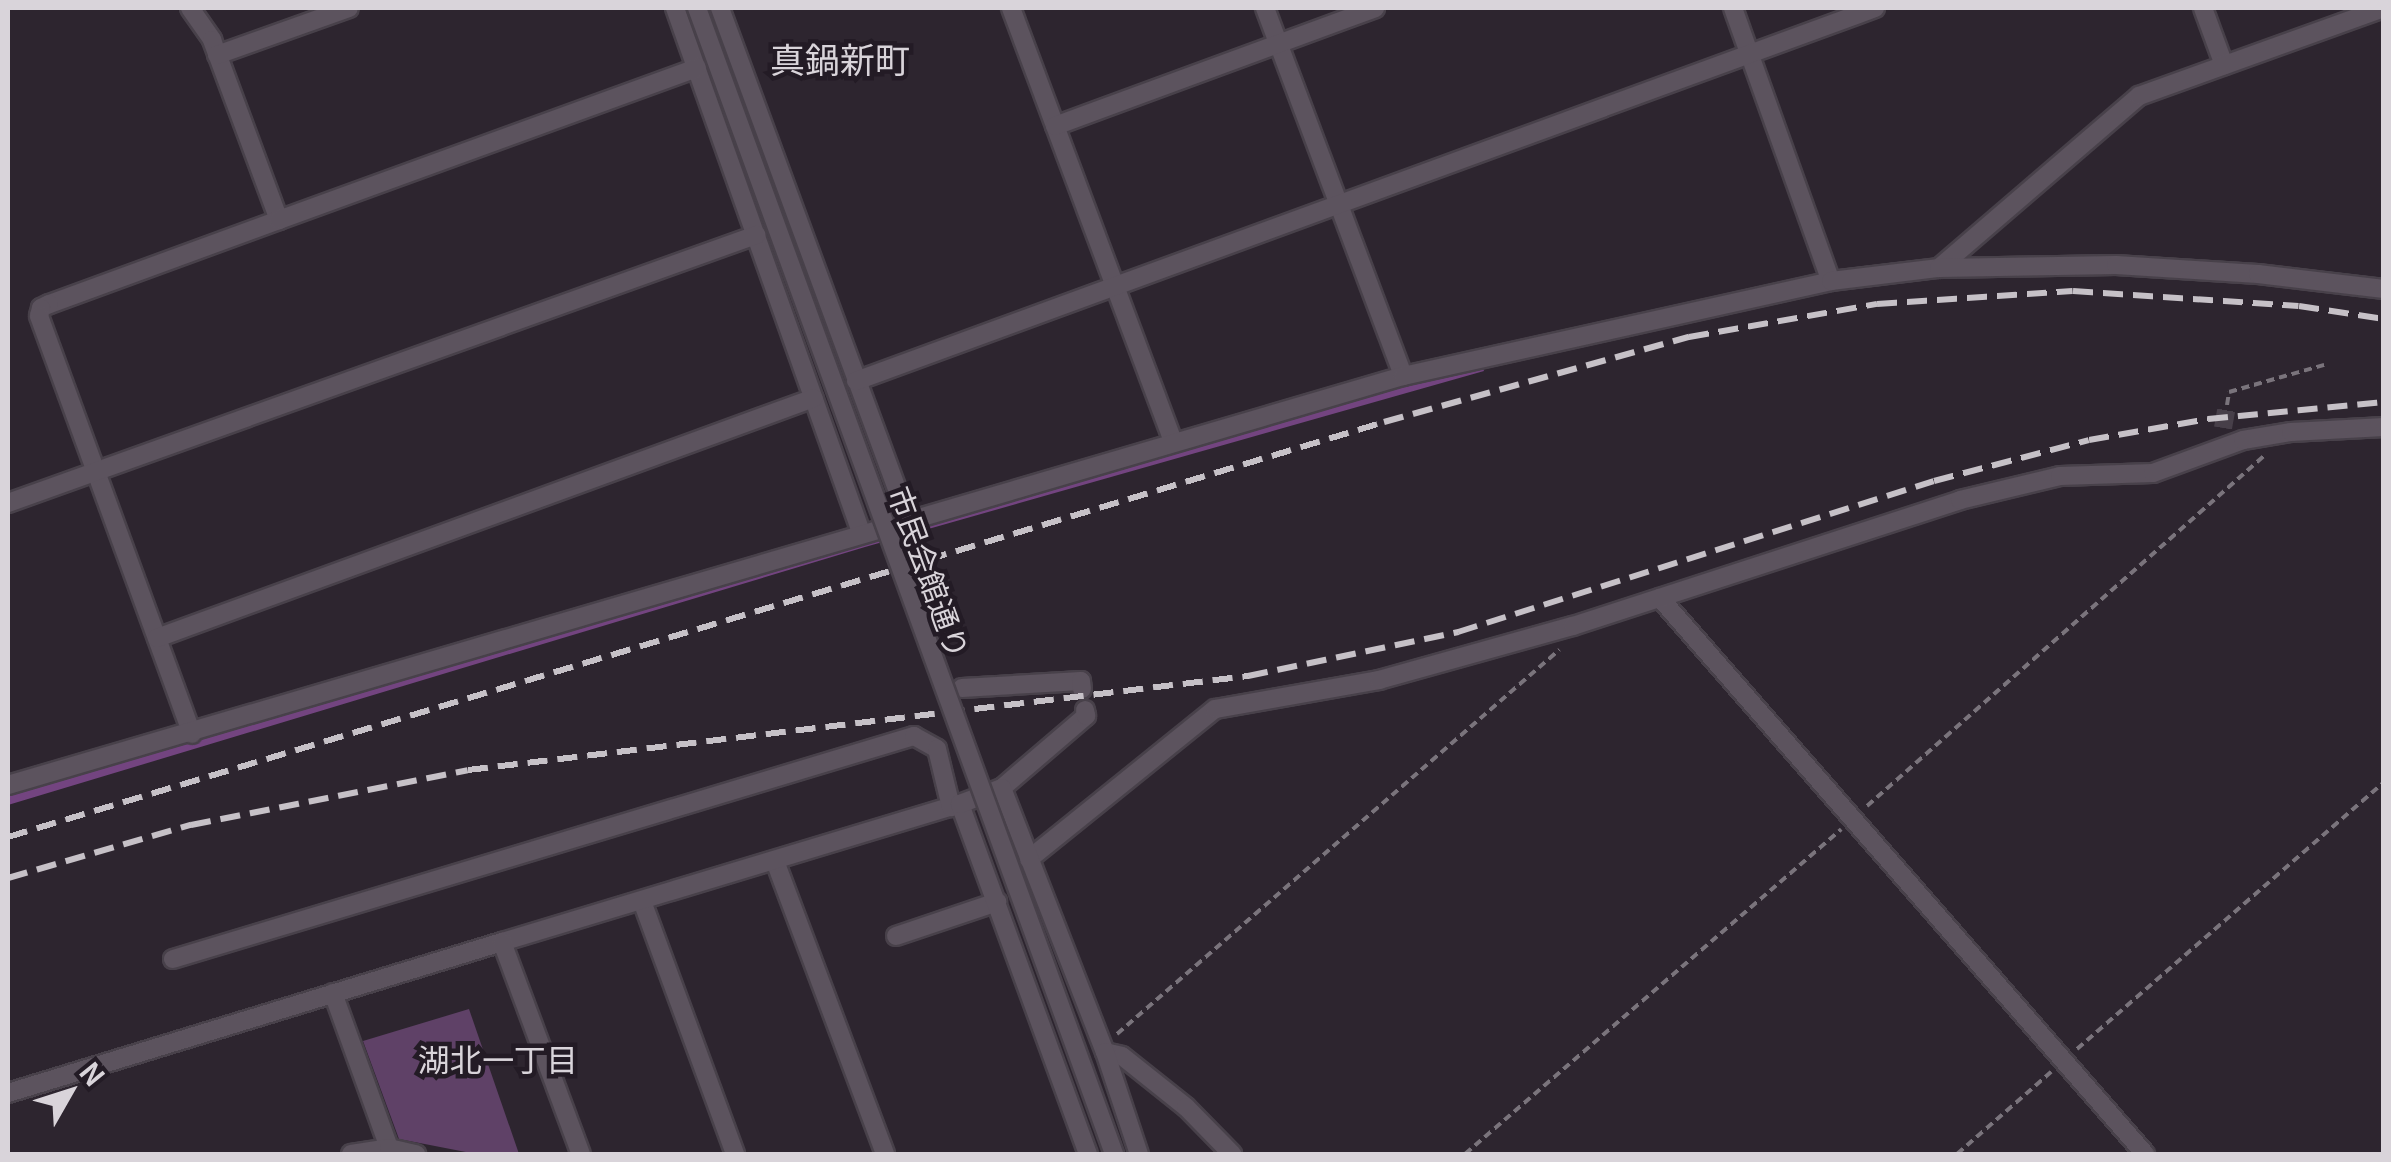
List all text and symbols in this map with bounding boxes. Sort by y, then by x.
district label: 真鍋新町 [770,37,910,79]
street label: 市民会館通り [882,481,978,663]
district label: 湖北一丁目 [418,1039,578,1077]
north arrow [20,1042,120,1142]
text: N [71,1052,115,1094]

